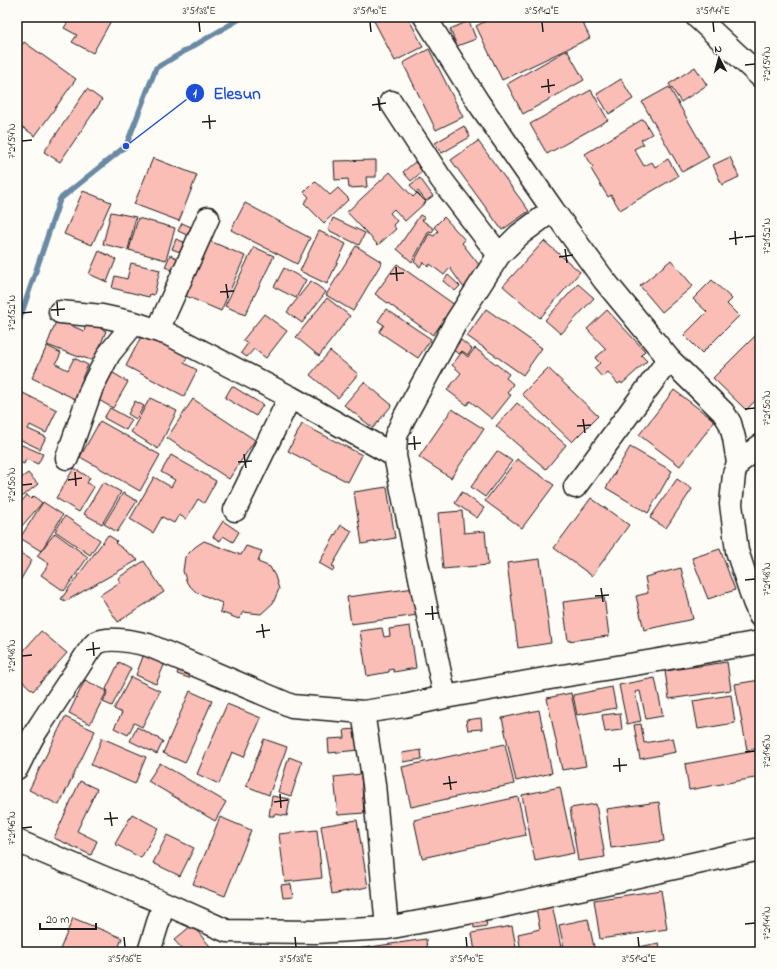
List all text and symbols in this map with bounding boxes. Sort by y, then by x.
text: 3°51'38"E [182,4,216,19]
text: 3°51'40"E [353,4,387,19]
text: 3°51'42"E [525,4,559,19]
text: 3°51'44"E [696,4,730,19]
north arrow [699,38,739,78]
text: N [714,41,723,57]
text: 7°21'54"N [760,46,775,81]
callout: Elesun [185,78,269,107]
text: Elesun [213,82,261,107]
text: 1 [193,85,197,103]
text: 7°21'54"N [5,123,20,158]
text: 7°21'52"N [760,218,775,254]
text: 7°21'52"N [5,295,20,331]
text: 7°21'50"N [760,390,775,426]
text: 7°21'50"N [5,467,20,503]
text: 7°21'48"N [760,562,775,595]
text: 7°21'48"N [5,639,20,672]
text: 7°21'46"N [760,734,775,768]
text: 7°21'46"N [5,811,20,845]
scale bar [40,905,96,931]
text: 7°21'44"N [760,906,775,940]
text: 20 m [46,911,69,929]
text: 3°51'36"E [108,952,142,967]
text: 3°51'38"E [279,952,313,967]
text: 3°51'40"E [450,952,484,967]
text: 3°51'42"E [622,952,656,967]

